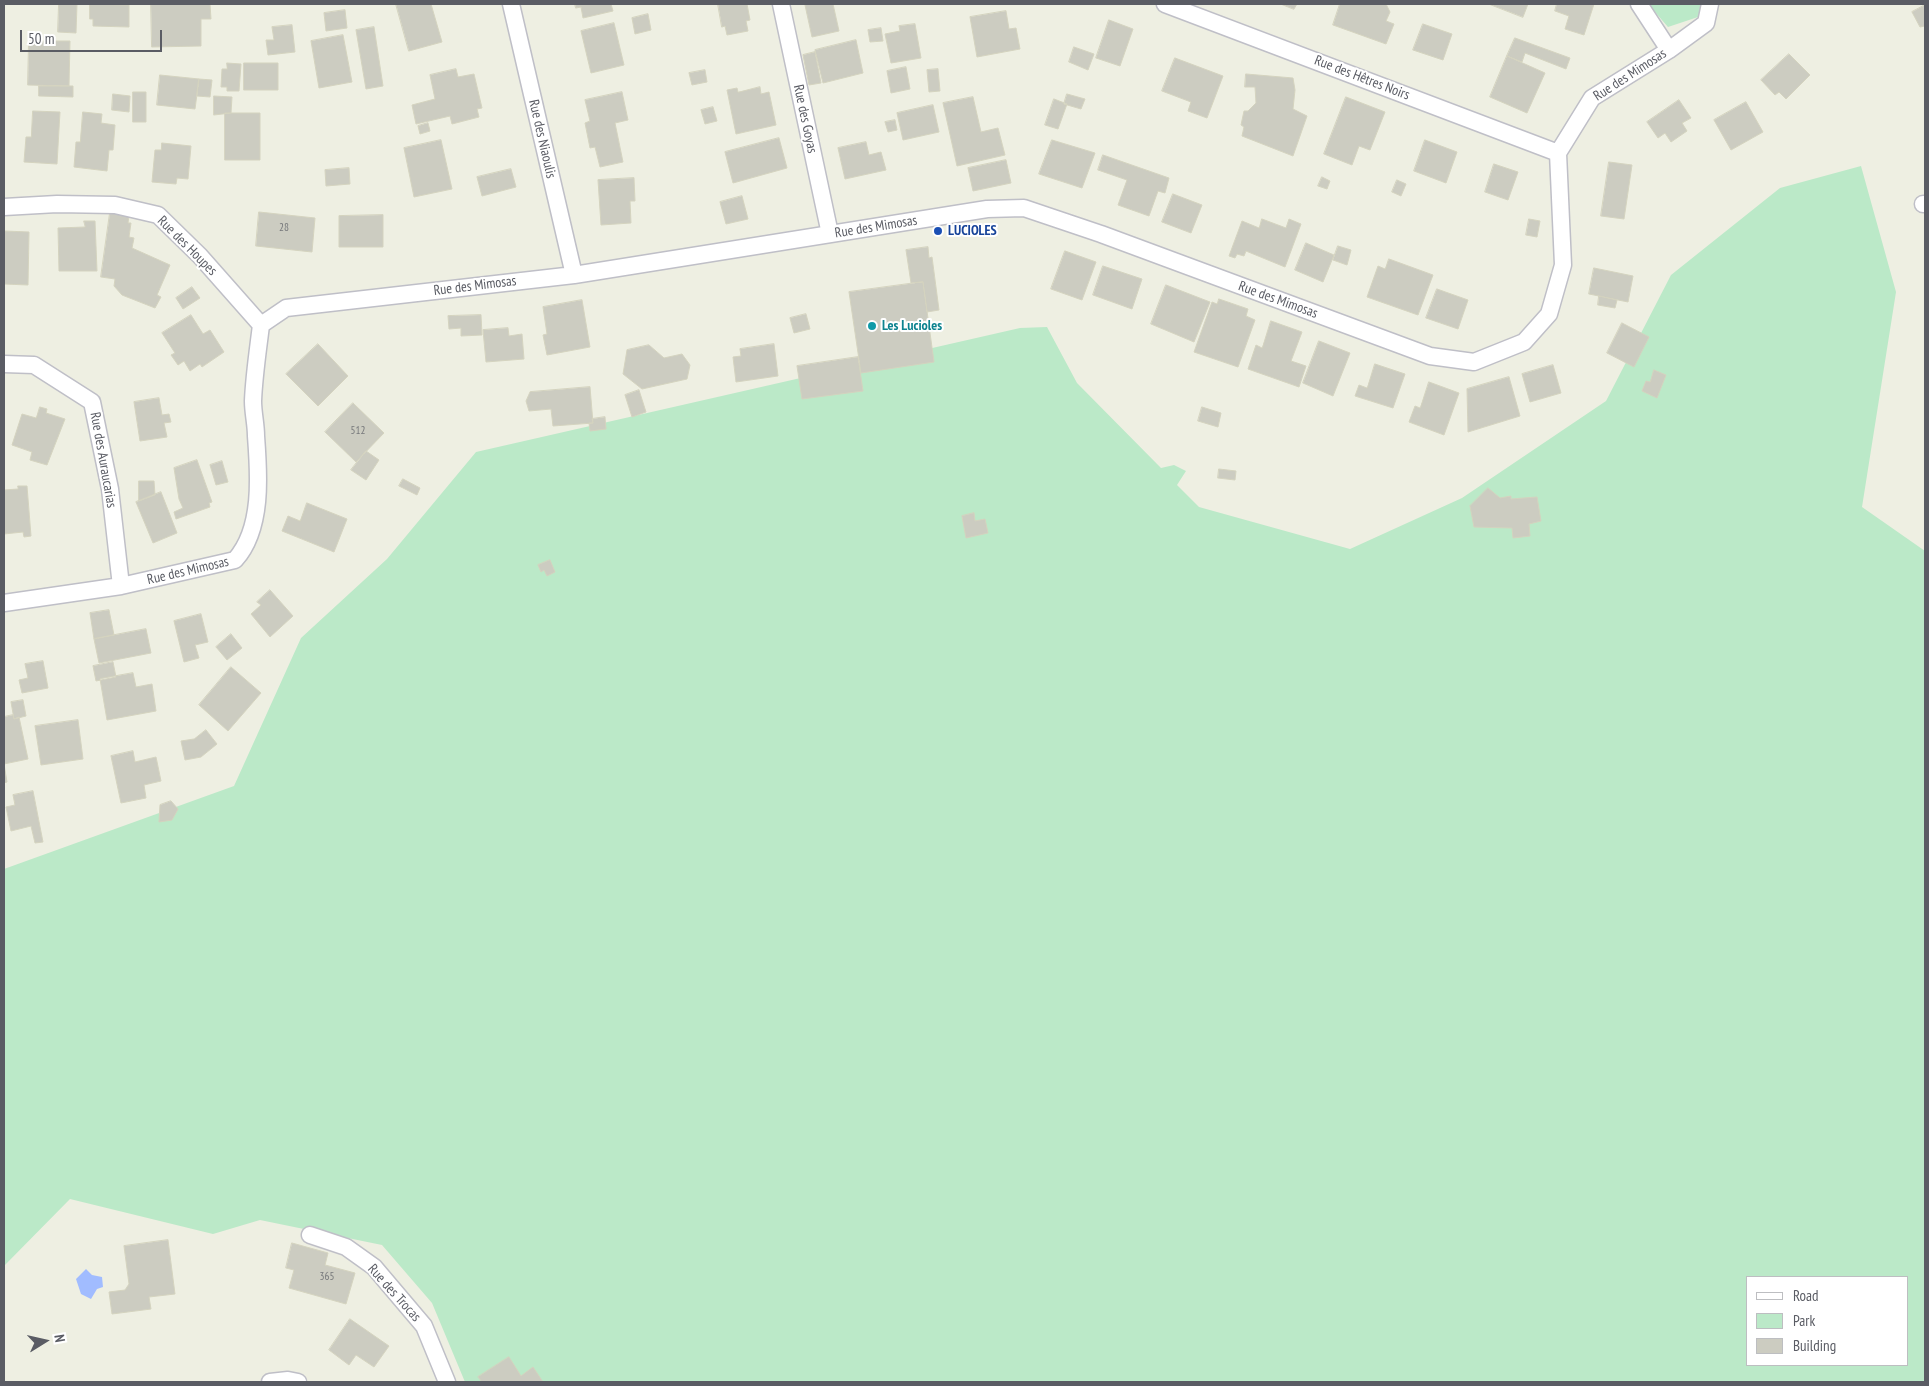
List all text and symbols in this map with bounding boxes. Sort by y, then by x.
scale bar [22,20,165,52]
text: 50 m [28,29,54,48]
street label: Rue des Mimosas [1591,45,1669,105]
street label: Rue des Hêtres Noirs [1312,52,1412,104]
street label: Rue des Goyas [790,83,820,155]
street label: Rue des Niaoulis [525,98,559,180]
street label: Rue des Mimosas [834,212,918,242]
street label: Rue des Houpes [154,213,220,279]
house number: 28 [279,221,289,235]
place label: LUCIOLES [948,223,997,239]
marker: LUCIOLES [932,225,944,237]
street label: Rue des Mimosas [433,273,517,299]
street label: Rue des Mimosas [1236,278,1320,322]
place label: Les Lucioles [882,318,942,334]
marker: Les Lucioles [866,320,878,332]
street label: Rue des Auraucarias [86,411,120,509]
house number: 512 [351,424,365,438]
street label: Rue des Mimosas [146,553,230,589]
street label: Rue des Trocas [364,1261,424,1325]
house number: 365 [320,1270,334,1284]
legend [1746,1276,1909,1366]
text: Road [1793,1286,1819,1305]
text: Park [1793,1311,1815,1330]
north arrow [20,1316,70,1366]
text: N [50,1333,69,1344]
text: Building [1793,1336,1836,1355]

